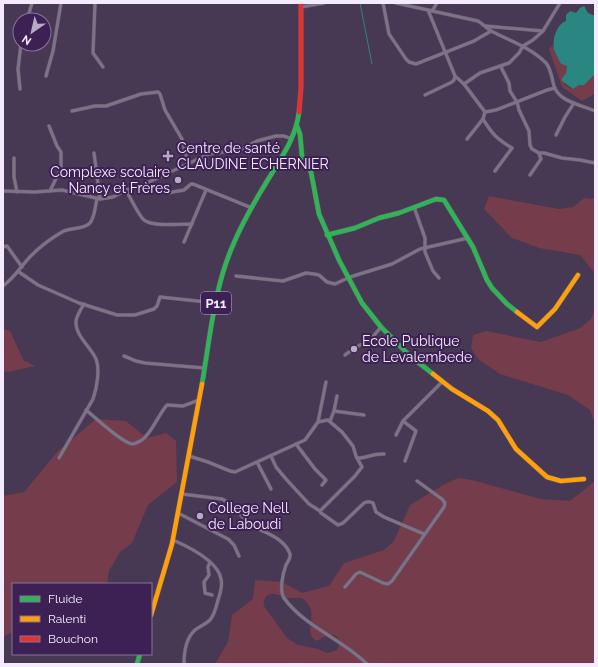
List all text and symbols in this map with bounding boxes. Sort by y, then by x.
north arrow [12,12,52,52]
text: N [20,32,34,48]
place label: Centre de santé CLAUDINE ECHERNIER [177,140,329,172]
marker: Centre de santé CLAUDINE ECHERNIER [162,150,174,162]
place label: Complexe scolaire Nancy et Frères [50,164,170,196]
marker: Complexe scolaire Nancy et Frères [173,175,183,185]
road number: P11 [201,292,231,314]
place label: Ecole Publique de Levalembede [362,333,472,365]
marker: Ecole Publique de Levalembede [349,344,359,354]
place label: College Nell de Laboudi [208,500,289,532]
marker: College Nell de Laboudi [195,511,205,521]
legend [12,583,152,655]
text: Fluide [48,592,83,606]
text: Ralenti [48,612,86,626]
text: Bouchon [48,632,98,646]

